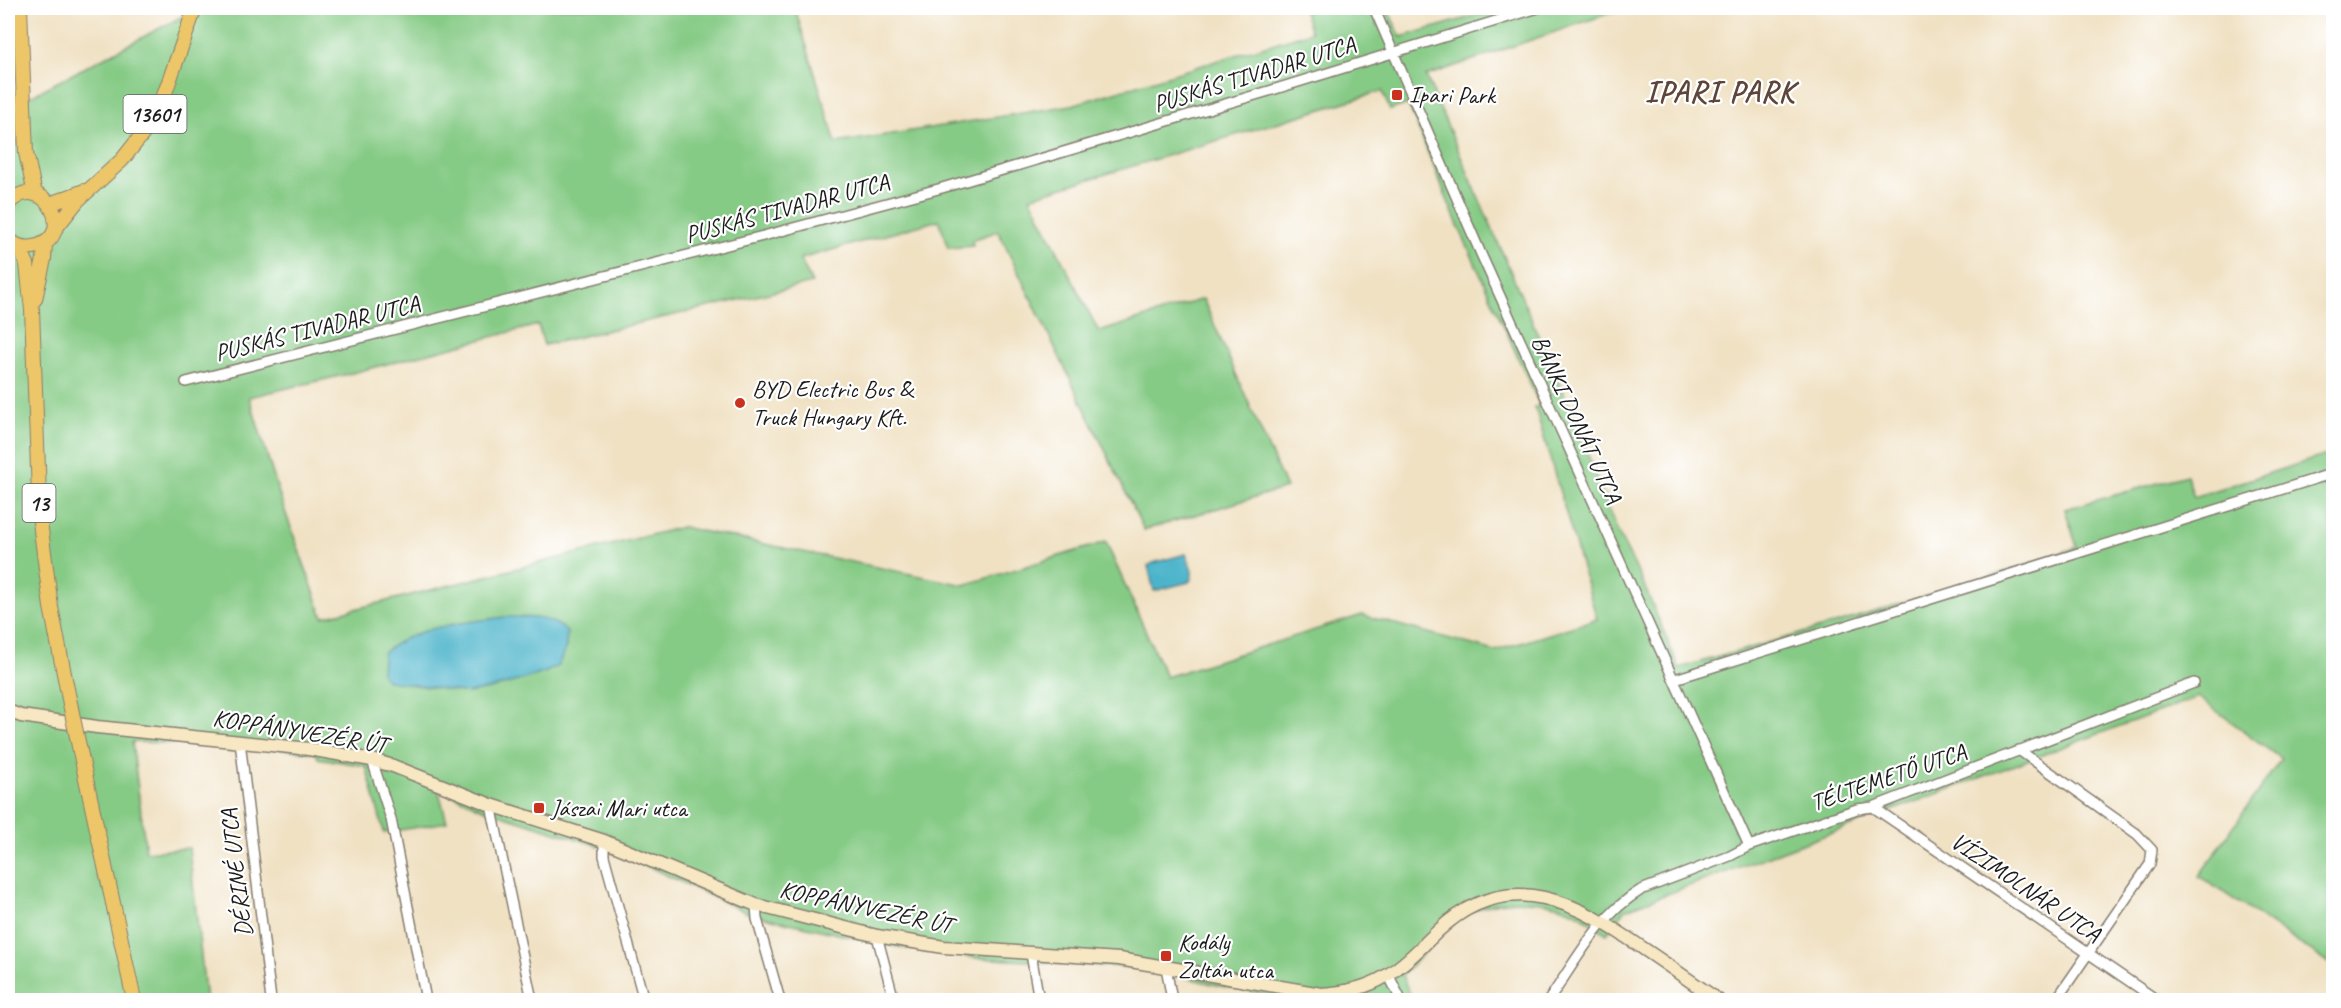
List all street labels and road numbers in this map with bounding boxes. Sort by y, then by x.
street label: PUSKÁS TIVADAR UTCA [1149,29,1359,119]
road number: 13601 [124,95,186,133]
street label: PUSKÁS TIVADAR UTCA [682,166,893,250]
street label: PUSKÁS TIVADAR UTCA [212,288,423,368]
street label: BÁNKI DONÁT UTCA [1525,330,1629,509]
road number: 13 [22,484,56,522]
street label: KOPPÁNYVEZÉR ÚT [211,702,394,760]
street label: TÉLTEMETŐ UTCA [1806,736,1970,818]
street label: DÉRINÉ UTCA [213,807,259,938]
street label: VÍZIMOLNÁR UTCA [1945,826,2108,949]
street label: KOPPÁNYVEZÉR ÚT [777,874,960,941]

